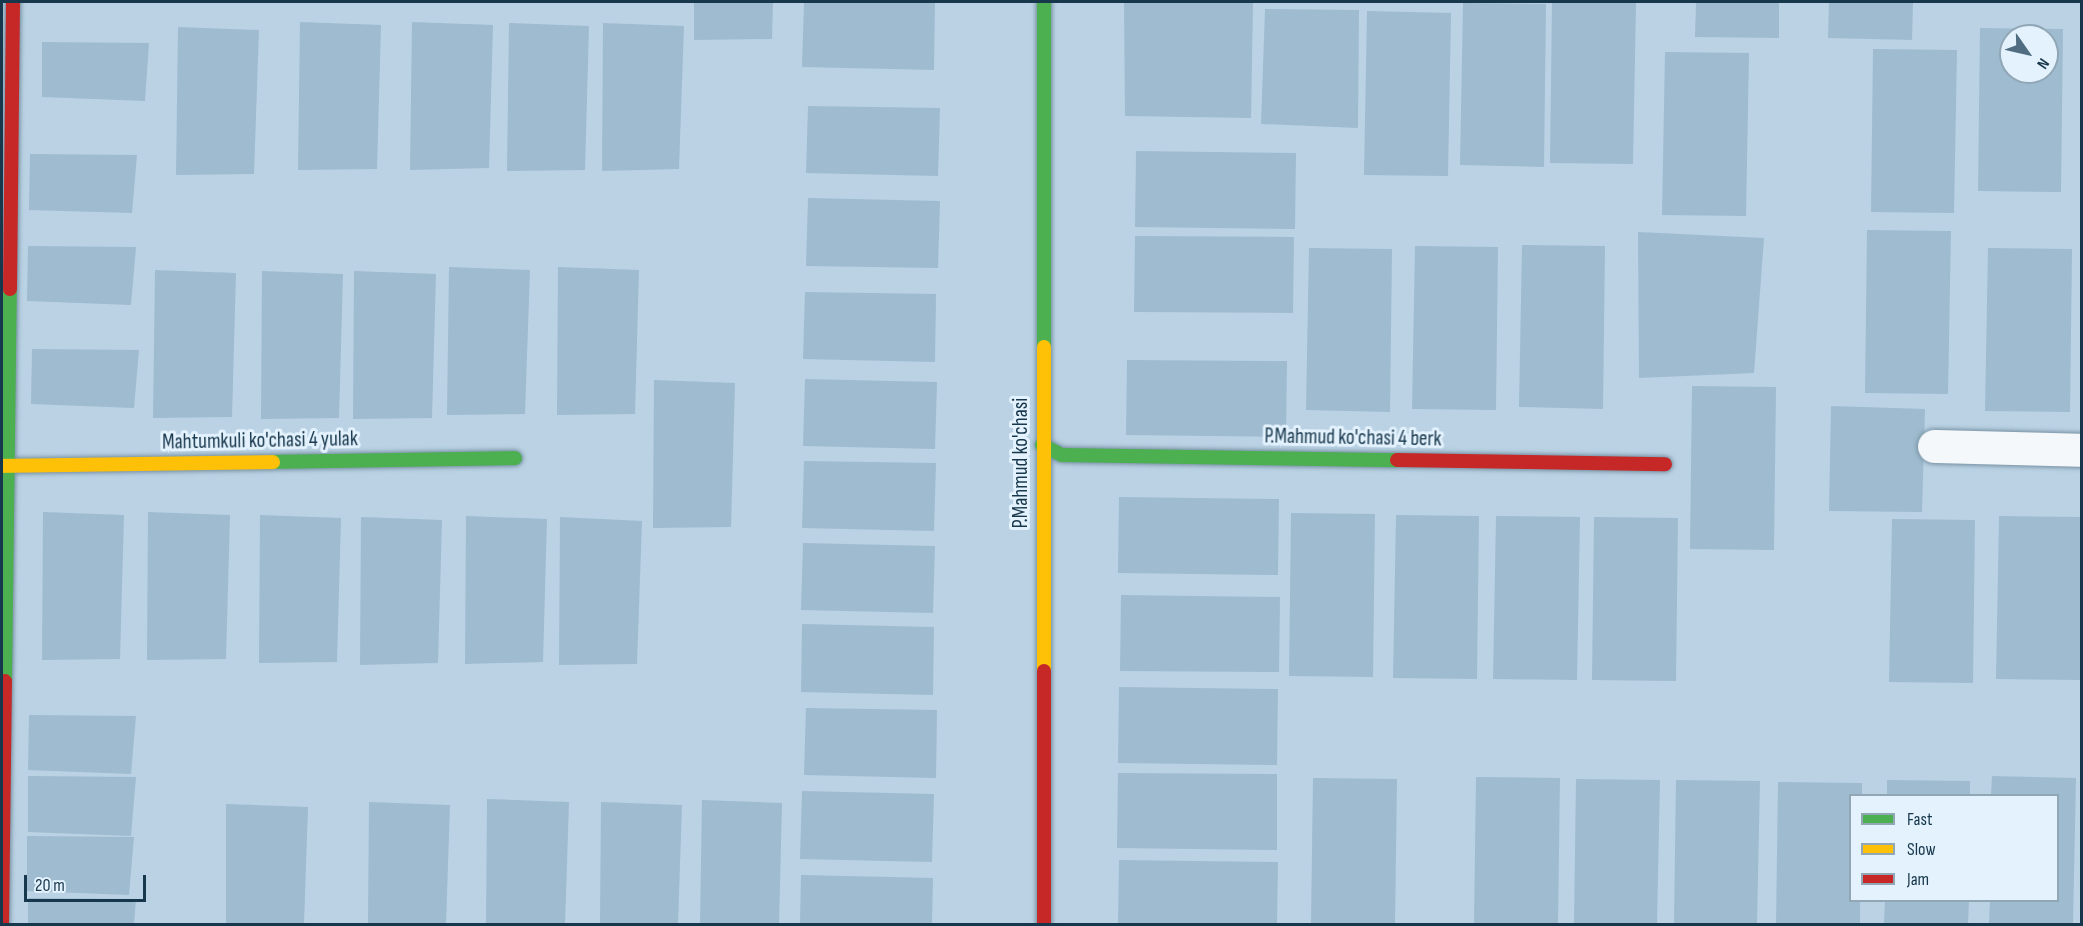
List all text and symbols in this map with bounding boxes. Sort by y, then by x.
north arrow [1999,24,2059,84]
text: N [2032,54,2053,72]
street label: P.Mahmud ko'chasi [1008,398,1034,528]
street label: P.Mahmud ko'chasi 4 berk [1264,424,1442,452]
street label: Mahtumkuli ko'chasi 4 yulak [162,427,358,455]
legend [1849,794,2059,902]
text: Fast [1907,809,1932,830]
text: Slow [1907,839,1936,860]
scale bar [27,863,148,901]
text: Jam [1907,869,1929,890]
text: 20 m [35,875,65,896]

